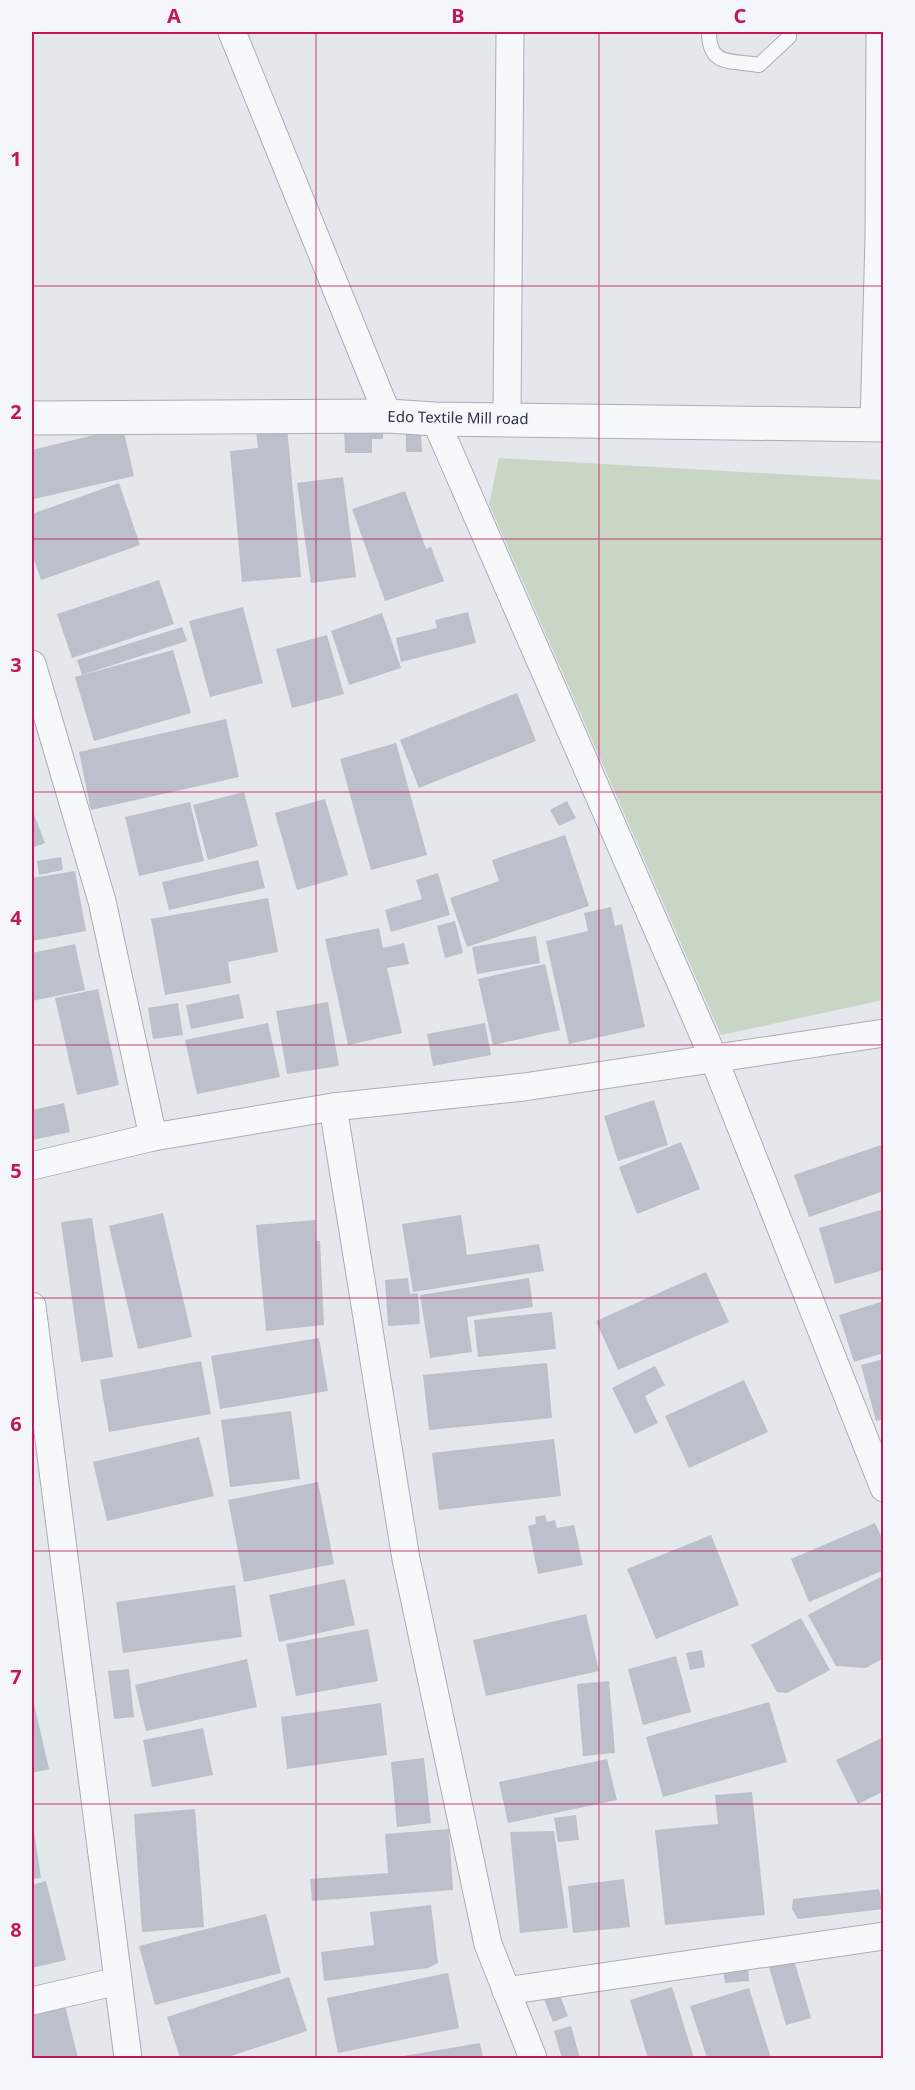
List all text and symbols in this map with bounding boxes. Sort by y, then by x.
text: A [167,2,181,29]
text: B [451,2,465,29]
text: C [734,2,747,29]
text: 1 [10,145,22,172]
text: 2 [10,398,22,425]
street label: Edo Textile Mill road [387,406,529,428]
text: 3 [10,651,22,678]
text: 4 [10,904,22,931]
text: 5 [10,1157,22,1184]
text: 6 [10,1410,22,1437]
text: 7 [10,1663,22,1690]
text: 8 [10,1916,22,1943]

